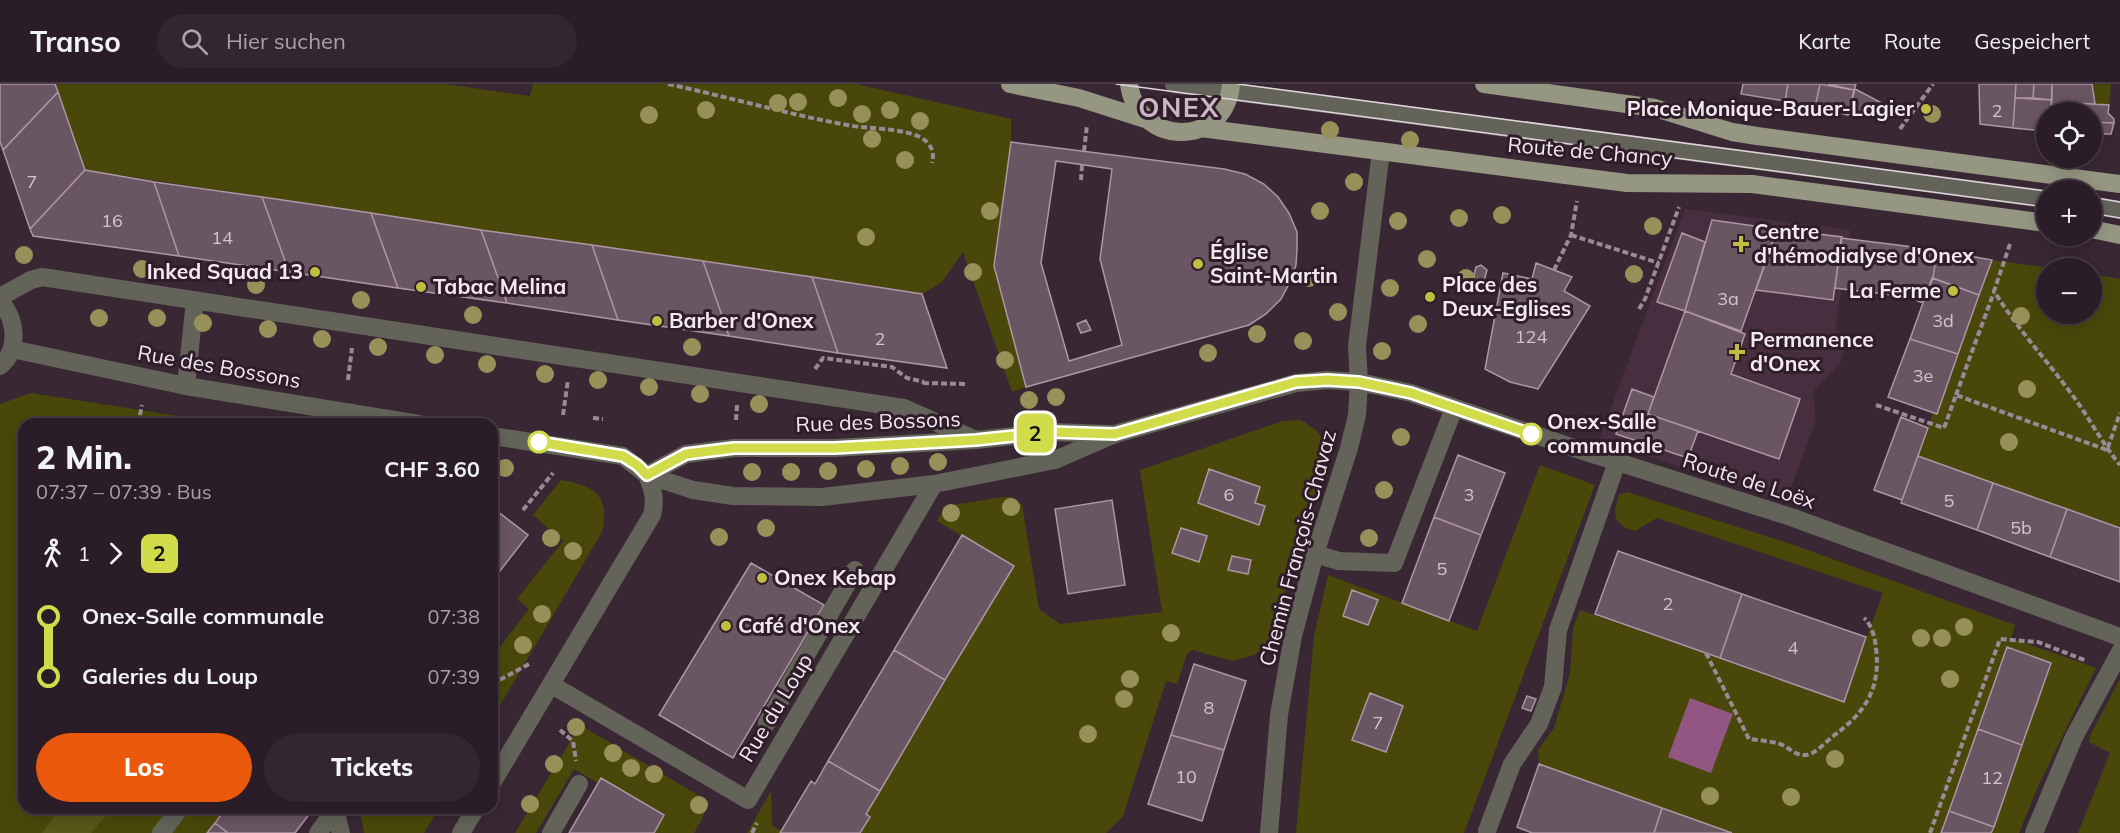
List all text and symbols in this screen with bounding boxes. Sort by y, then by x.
search box [157,14,577,68]
text: Transo [30,24,121,59]
icon: search [178,25,211,58]
text: Hier suchen [226,27,346,55]
text: Karte [1798,28,1851,54]
text: Route [1884,28,1941,54]
text: Gespeichert [1974,28,2090,54]
district label: ONEX [1138,90,1220,124]
place label: Place Monique-Bauer-Lagier [1627,95,1915,121]
house number: 2 [1992,99,2002,122]
marker: Place Monique-Bauer-Lagier [1919,102,1933,116]
map controls [2036,102,2102,324]
button: locate [2036,102,2102,168]
street label: Route de Chancy [1507,131,1674,171]
house number: 7 [27,170,37,193]
button: + [2036,180,2102,246]
house number: 16 [101,209,123,232]
place label: Centre d'hémodialyse d'Onex [1754,218,1974,268]
house number: 14 [211,226,233,249]
marker: Centre d'hémodialyse d'Onex [1732,235,1750,253]
place label: Église Saint-Martin [1210,238,1338,288]
marker: Église Saint-Martin [1191,257,1205,271]
place label: Inked Squad 13 [147,258,303,284]
button: − [2036,258,2102,324]
marker: Inked Squad 13 [308,265,322,279]
place label: Place des Deux-Eglises [1442,271,1571,321]
place label: Tabac Melina [433,273,566,299]
place label: La Ferme [1849,277,1941,303]
marker: Tabac Melina [414,280,428,294]
marker: La Ferme [1946,284,1960,298]
house number: 3a [1717,287,1739,310]
marker: Place des Deux-Eglises [1423,290,1437,304]
place label: Barber d'Onex [669,307,814,333]
house number: 3d [1932,309,1954,332]
marker: Barber d'Onex [650,314,664,328]
house number: 124 [1515,325,1547,348]
place label: Permanence d'Onex [1750,326,1874,376]
house number: 2 [875,327,885,350]
street label: Rue des Bossons [136,339,303,393]
marker: Permanence d'Onex [1728,343,1746,361]
house number: 3e [1913,364,1933,387]
street label: Rue des Bossons [795,405,961,437]
place label: Onex-Salle communale [1547,408,1663,458]
line badge: 2 [1016,414,1054,452]
text: 2 [1029,420,1041,446]
marker: Onex-Salle communale [1520,423,1542,445]
street label: Chemin François-Chavaz [1253,427,1341,669]
unlabelled marker [528,431,550,453]
text: 2 Min. [36,436,132,477]
street label: Route de Loëx [1680,446,1819,514]
text: CHF 3.60 [384,455,480,483]
text: 07:37 – 07:39 · Bus [36,479,212,504]
house number: 6 [1224,483,1234,506]
house number: 3 [1464,483,1474,506]
house number: 5 [1944,489,1955,512]
house number: 5b [2010,516,2032,539]
icon: walk [36,537,69,570]
icon: forward [99,537,132,570]
text: 2 [153,540,166,566]
text: 1 [78,541,90,566]
house number: 5 [1437,557,1448,580]
place label: Onex Kebap [774,564,896,590]
marker: Onex Kebap [755,571,769,585]
house number: 2 [1663,592,1673,615]
text: Onex-Salle communale [82,602,324,630]
text: 07:38 [427,604,480,629]
place label: Café d'Onex [738,612,861,638]
marker: Café d'Onex [719,619,733,633]
house number: 4 [1788,636,1799,659]
street label: Rue du Loup [733,649,818,766]
text: Galeries du Loup [82,662,258,690]
text: 07:39 [427,664,480,689]
house number: 8 [1204,696,1214,719]
house number: 7 [1373,711,1383,734]
button: Los [36,733,252,802]
button: Tickets [264,733,480,802]
house number: 10 [1175,765,1197,788]
house number: 12 [1981,766,2003,789]

